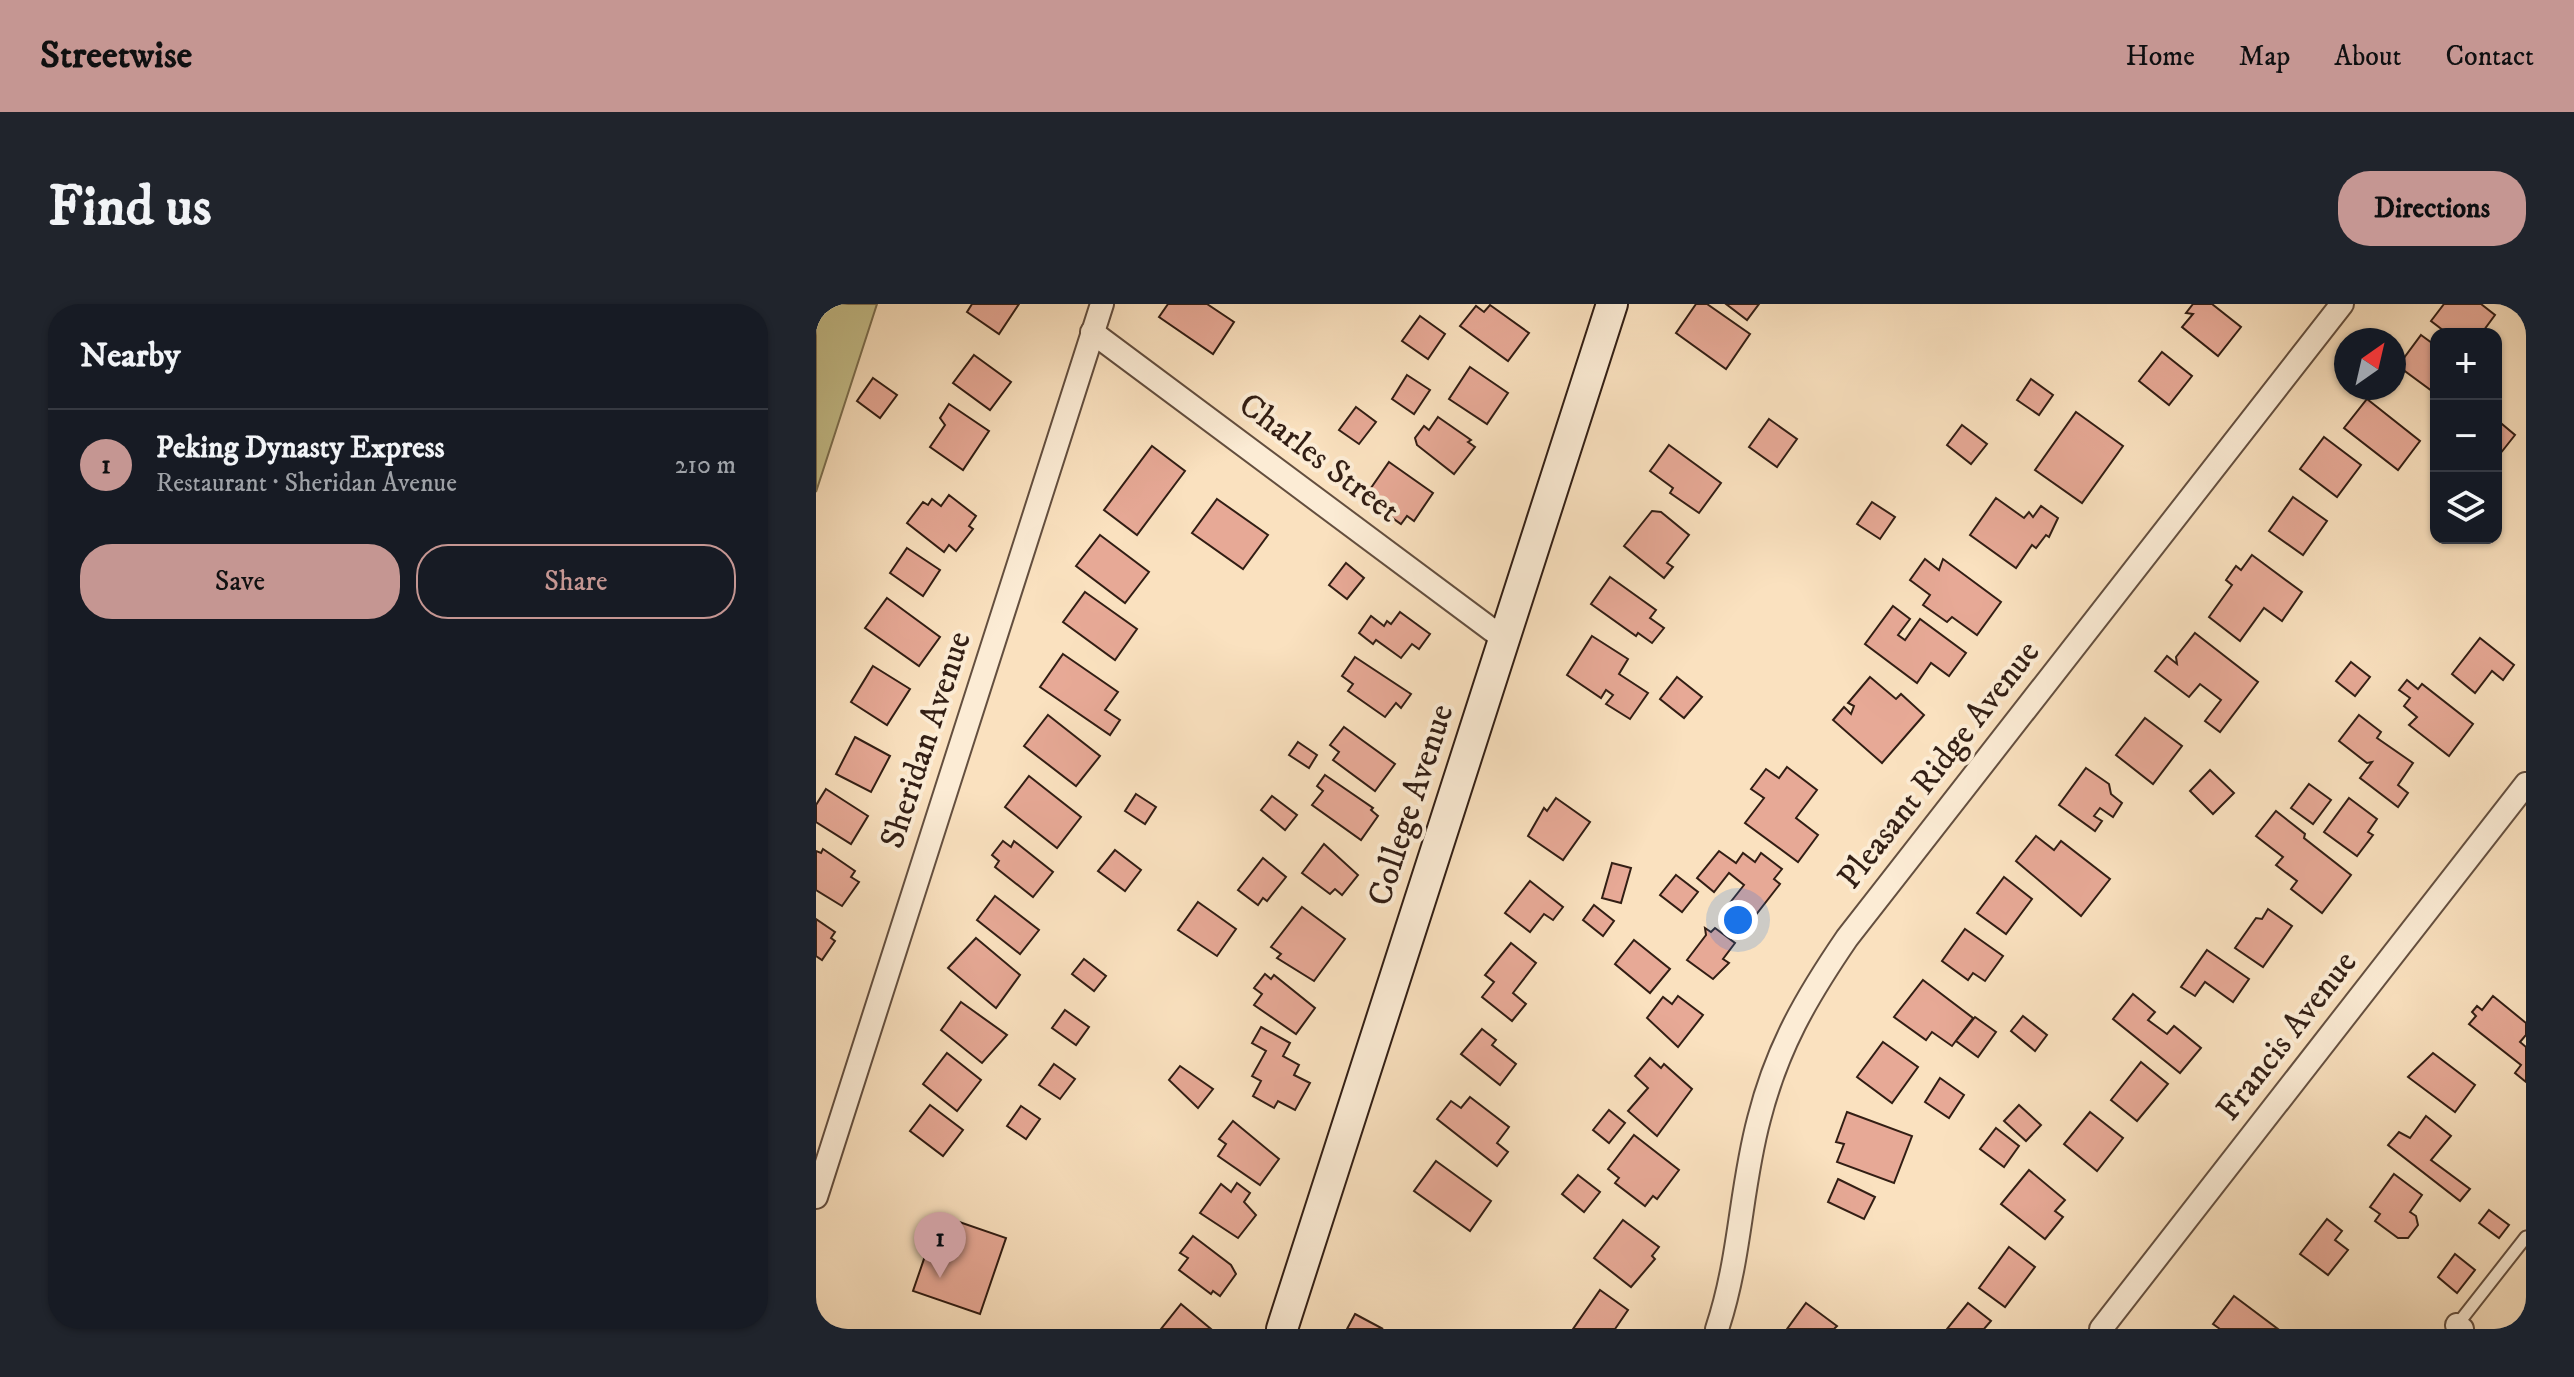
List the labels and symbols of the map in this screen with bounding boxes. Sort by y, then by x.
north arrow [2334,328,2406,400]
street label: Charles Street [1230,384,1408,532]
street label: Sheridan Avenue [871,626,981,854]
street label: Pleasant Ridge Avenue [1829,632,2049,898]
street label: College Avenue [1359,699,1463,911]
your location [1718,900,1758,940]
street label: Francis Avenue [2208,943,2366,1129]
pin: 1 [914,1212,966,1278]

